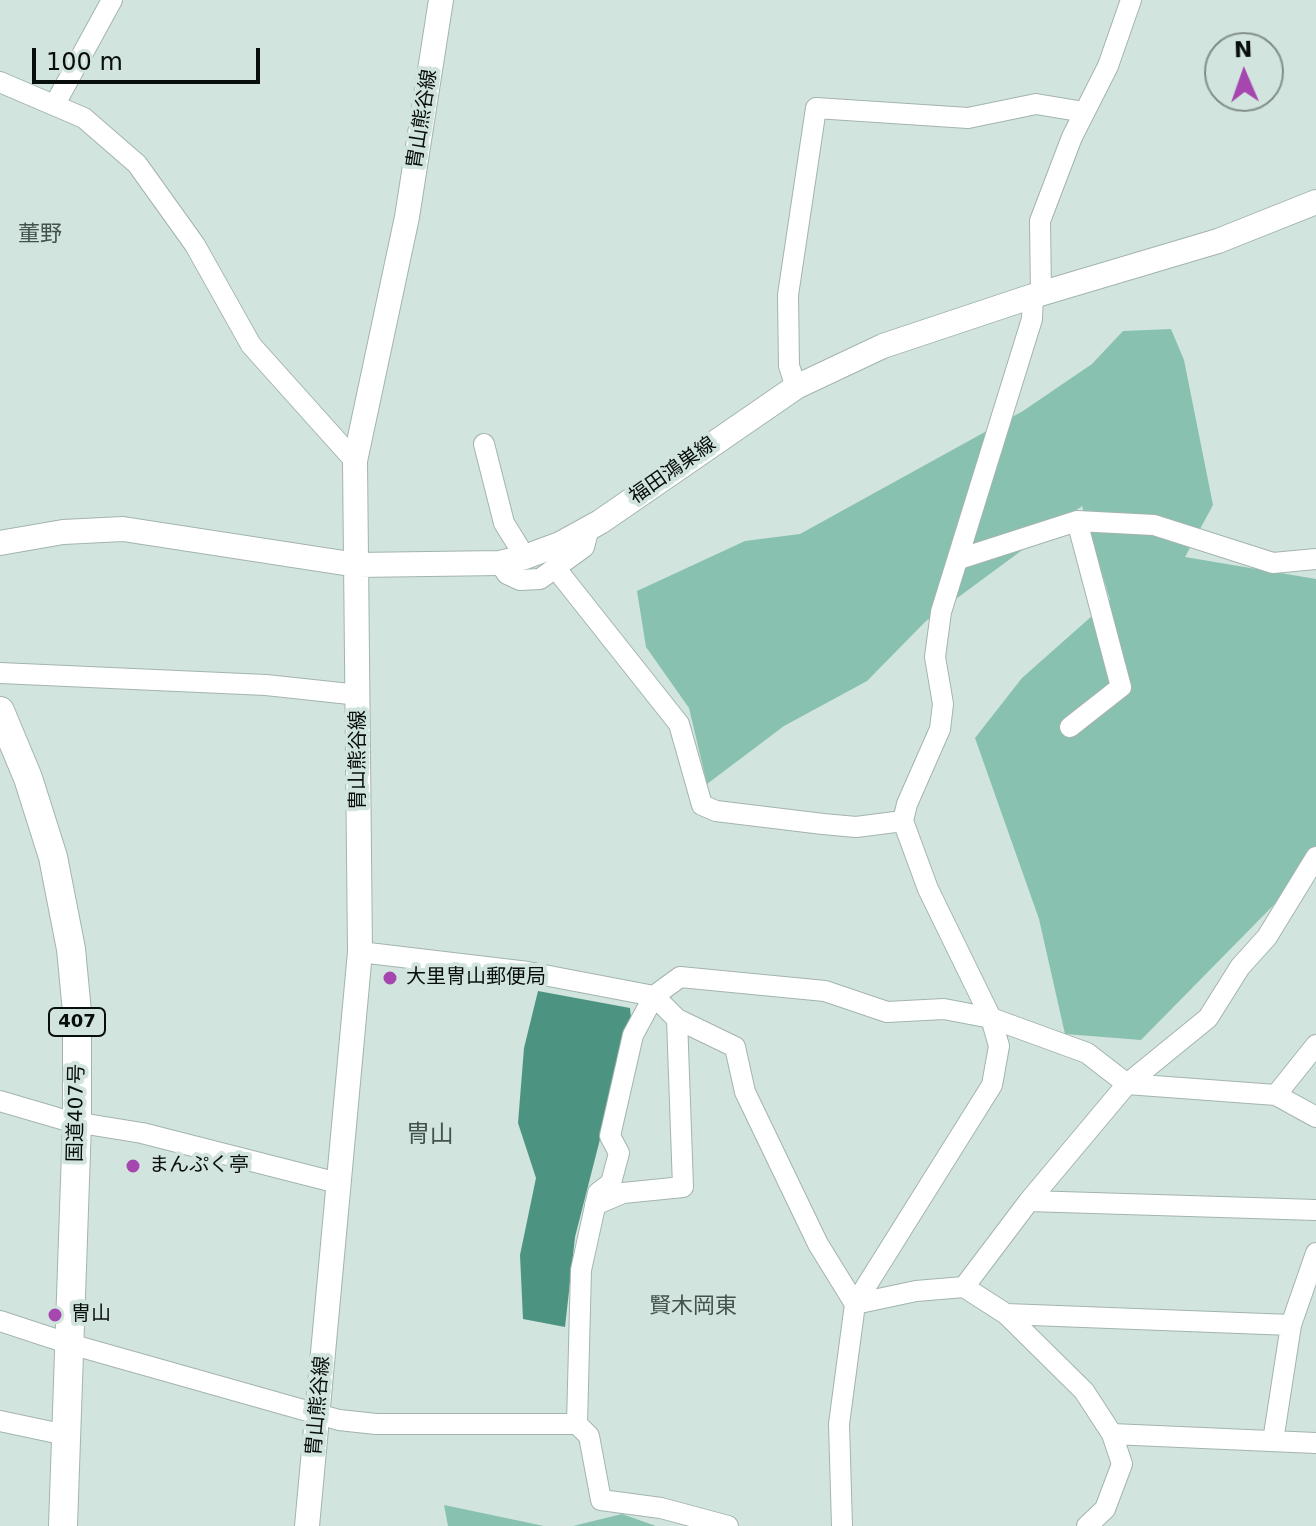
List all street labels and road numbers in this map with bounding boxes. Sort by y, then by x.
street label: 胄山熊谷線 [403,68,443,170]
street label: 福田鴻巣線 [625,432,721,510]
street label: 胄山熊谷線 [347,710,371,810]
road number: 407 [49,1008,105,1036]
street label: 国道407号 [64,1064,90,1162]
street label: 胄山熊谷線 [303,1355,335,1457]

